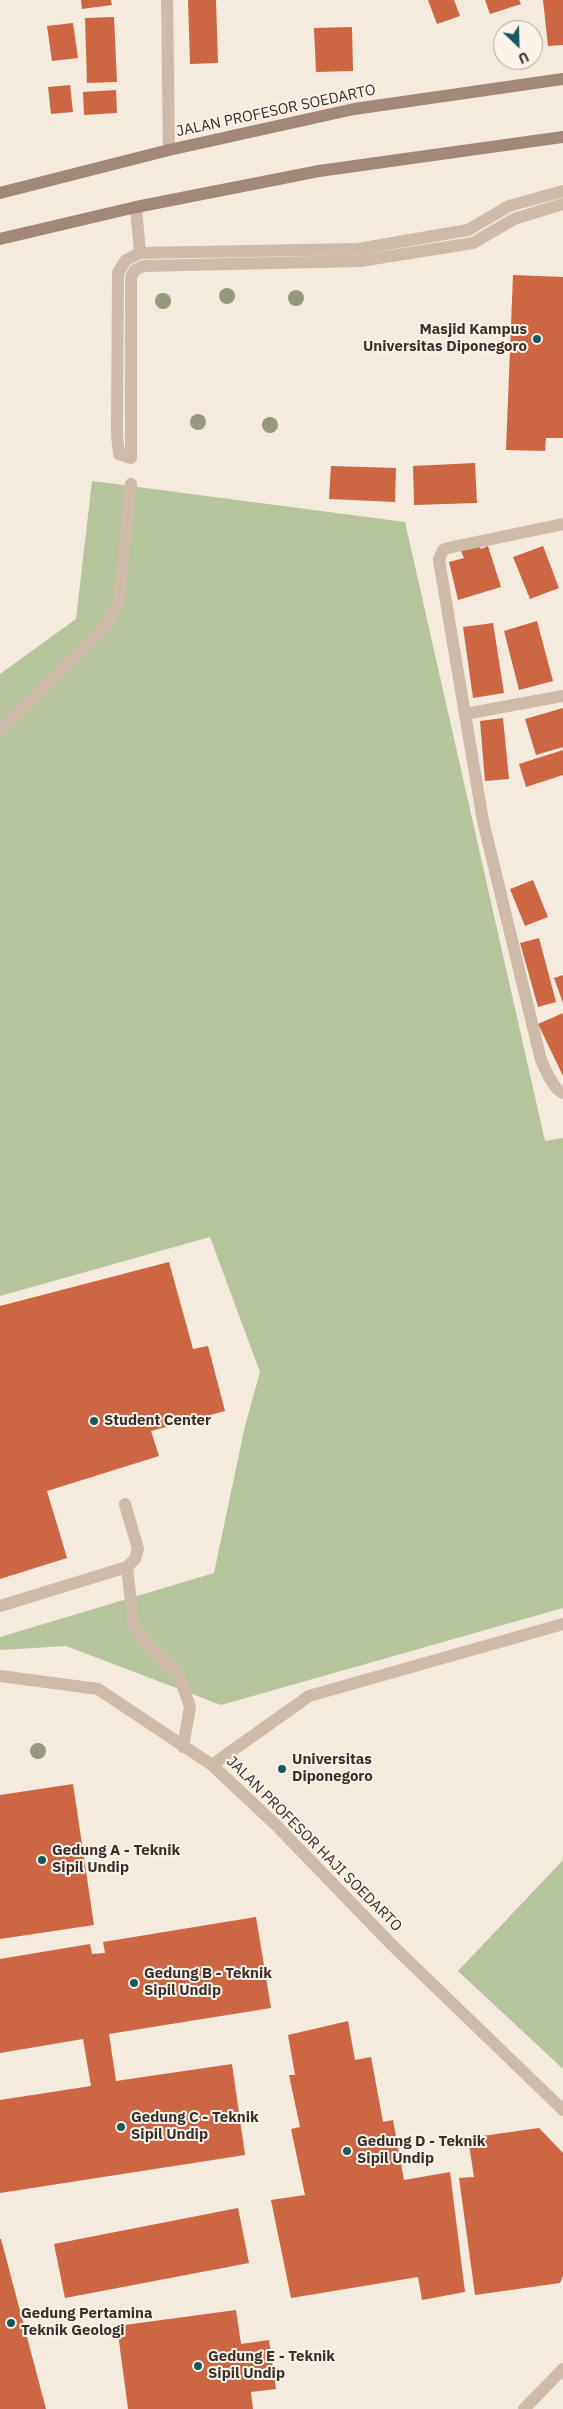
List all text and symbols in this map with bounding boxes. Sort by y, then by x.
north arrow [493,20,543,70]
text: U [516,48,532,68]
street label: JALAN PROFESOR SOEDARTO [175,81,377,141]
place label: Masjid Kampus Universitas Diponegoro [363,321,527,356]
marker: Masjid Kampus Universitas Diponegoro [531,333,543,345]
place label: Student Center [104,1412,211,1430]
marker: Student Center [88,1415,100,1427]
place label: Universitas Diponegoro [292,1751,373,1786]
street label: JALAN PROFESOR HAJI SOEDARTO [223,1753,405,1935]
marker: Universitas Diponegoro [276,1763,288,1775]
place label: Gedung A - Teknik Sipil Undip [52,1842,180,1877]
marker: Gedung A - Teknik Sipil Undip [36,1854,48,1866]
place label: Gedung B - Teknik Sipil Undip [144,1965,272,2000]
marker: Gedung B - Teknik Sipil Undip [128,1977,140,1989]
place label: Gedung C - Teknik Sipil Undip [131,2109,259,2144]
marker: Gedung C - Teknik Sipil Undip [115,2121,127,2133]
place label: Gedung D - Teknik Sipil Undip [357,2133,485,2168]
marker: Gedung D - Teknik Sipil Undip [341,2145,353,2157]
place label: Gedung Pertamina Teknik Geologi [21,2305,153,2340]
marker: Gedung Pertamina Teknik Geologi [5,2317,17,2329]
place label: Gedung E - Teknik Sipil Undip [208,2348,335,2383]
marker: Gedung E - Teknik Sipil Undip [192,2360,204,2372]

